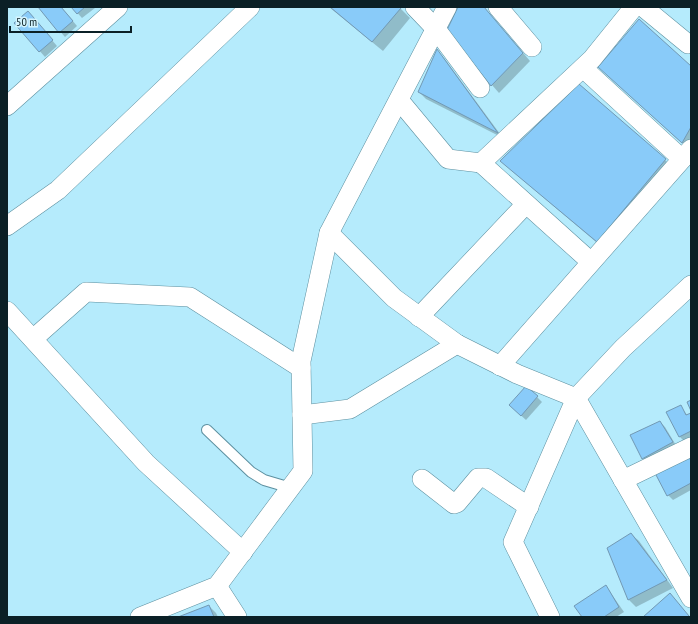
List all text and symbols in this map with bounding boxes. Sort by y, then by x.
scale bar [10,8,131,34]
text: 50 m [16,14,37,29]

